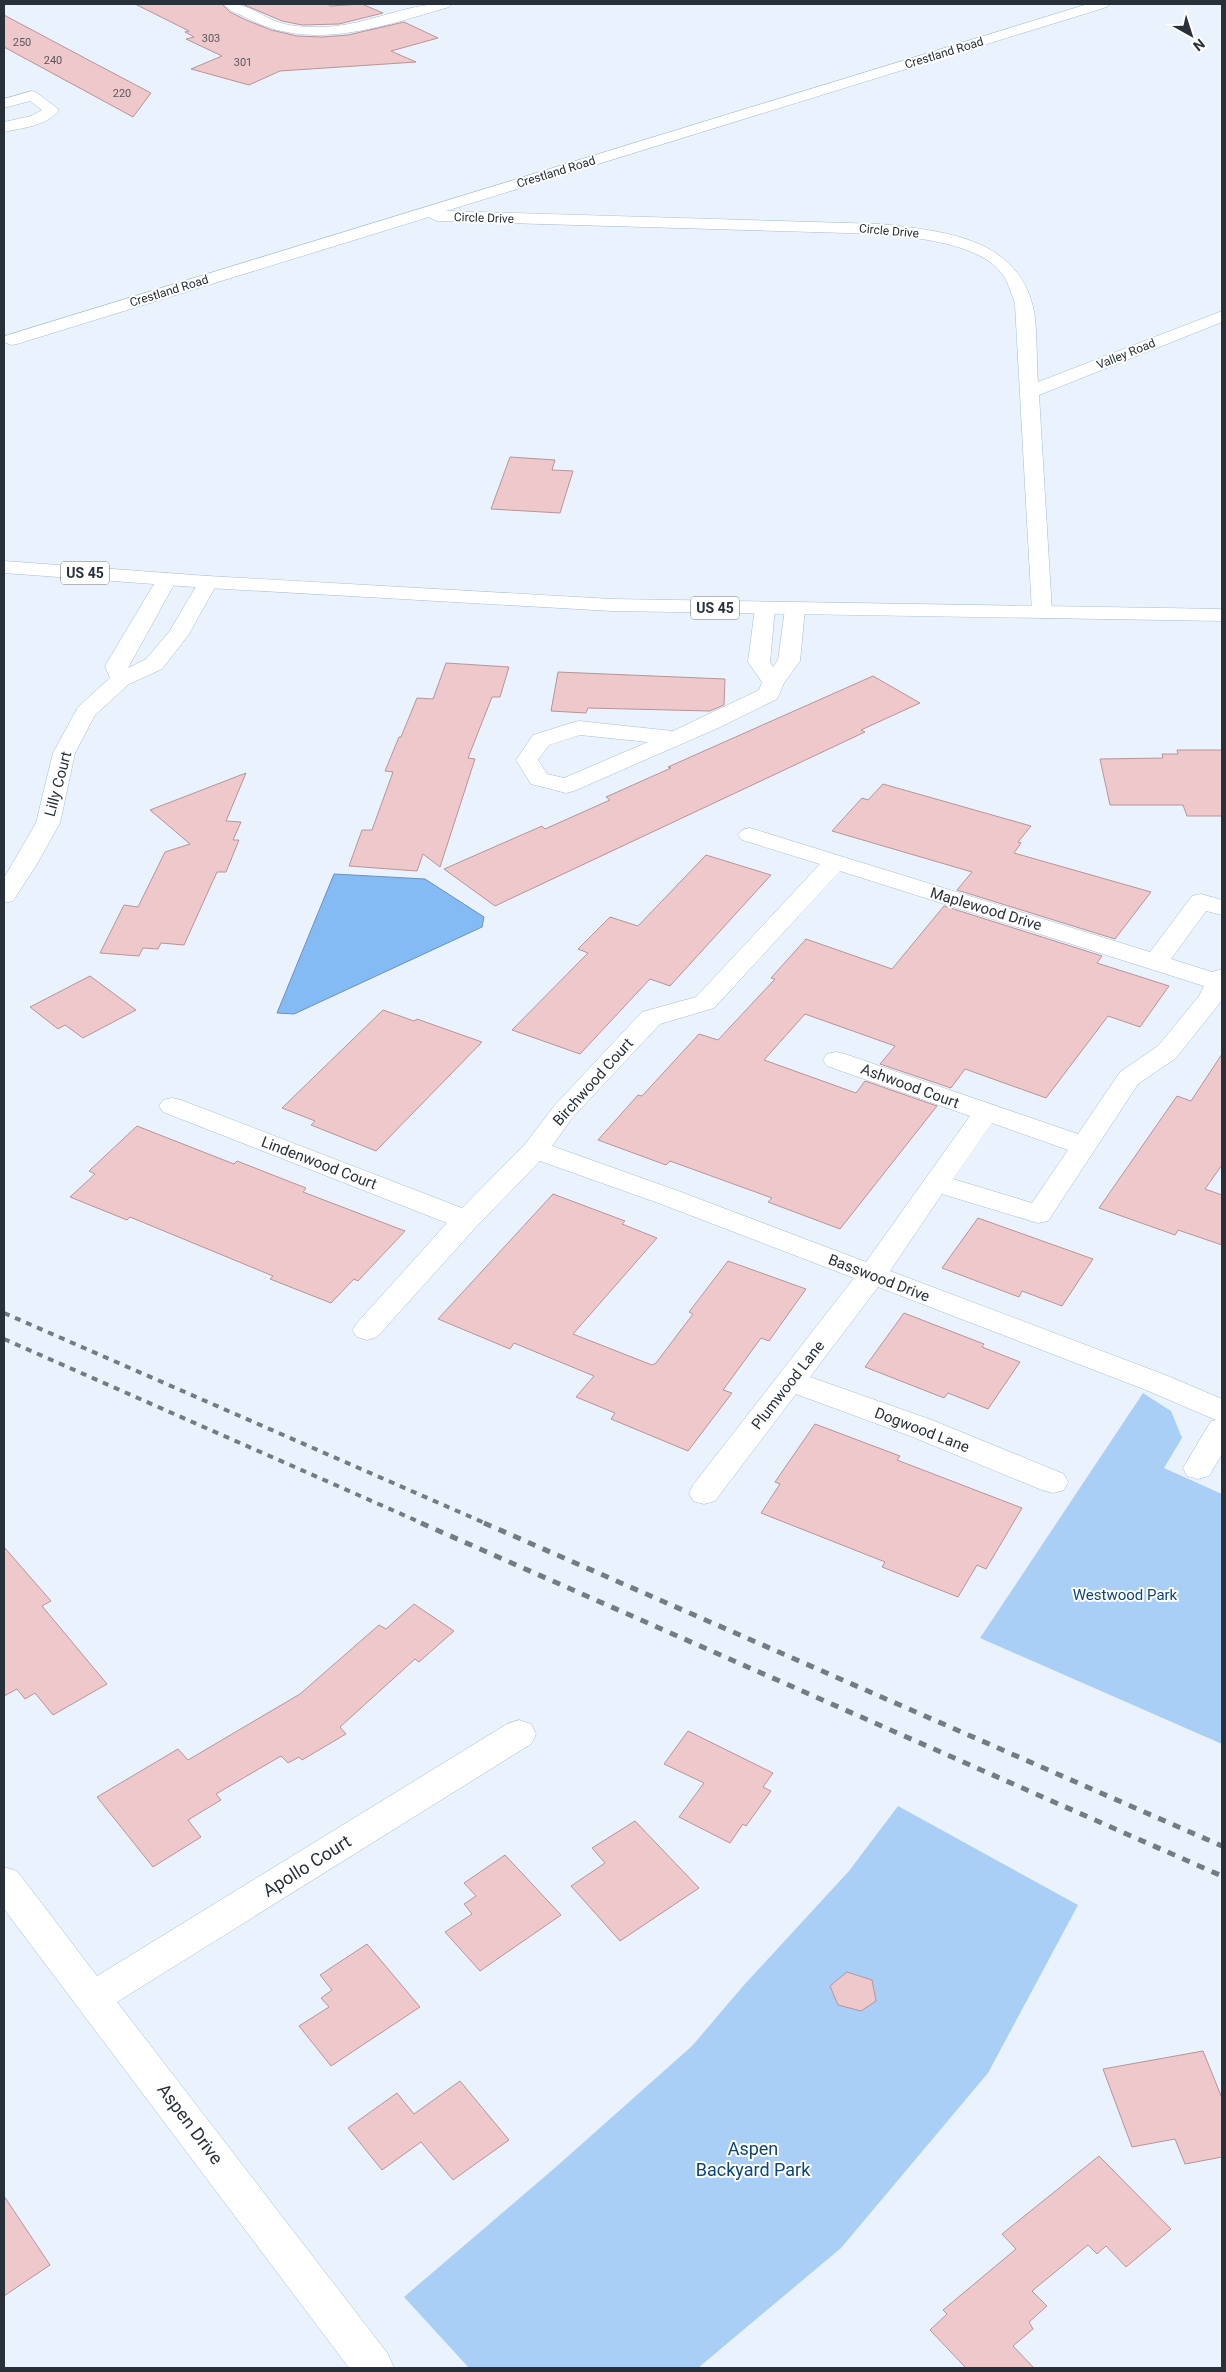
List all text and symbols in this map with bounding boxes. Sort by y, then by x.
north arrow [1166,10,1216,60]
house number: 303 [202,32,220,45]
street label: Crestland Road [903,34,985,72]
house number: 250 [13,36,31,49]
text: N [1190,36,1208,54]
house number: 240 [44,54,62,67]
house number: 301 [234,56,252,69]
house number: 220 [113,87,131,100]
street label: Crestland Road [515,153,597,191]
street label: Circle Drive [454,210,514,226]
street label: Circle Drive [858,221,920,241]
street label: Crestland Road [128,272,210,310]
street label: Valley Road [1095,336,1157,372]
road number: US 45 [61,562,109,584]
road number: US 45 [691,596,739,620]
street label: Lilly Court [41,749,75,819]
street label: Maplewood Drive [928,884,1044,935]
street label: Birchwood Court [549,1034,637,1129]
street label: Ashwood Court [858,1060,962,1112]
street label: Lindenwood Court [259,1133,379,1193]
street label: Basswood Drive [826,1250,932,1306]
street label: Plumwood Lane [748,1337,828,1433]
street label: Dogwood Lane [872,1404,972,1456]
park label: Westwood Park [1073,1586,1178,1604]
street label: Apollo Court [259,1830,355,1901]
street label: Aspen Drive [153,2079,228,2168]
park label: Aspen Backyard Park [696,2138,811,2180]

